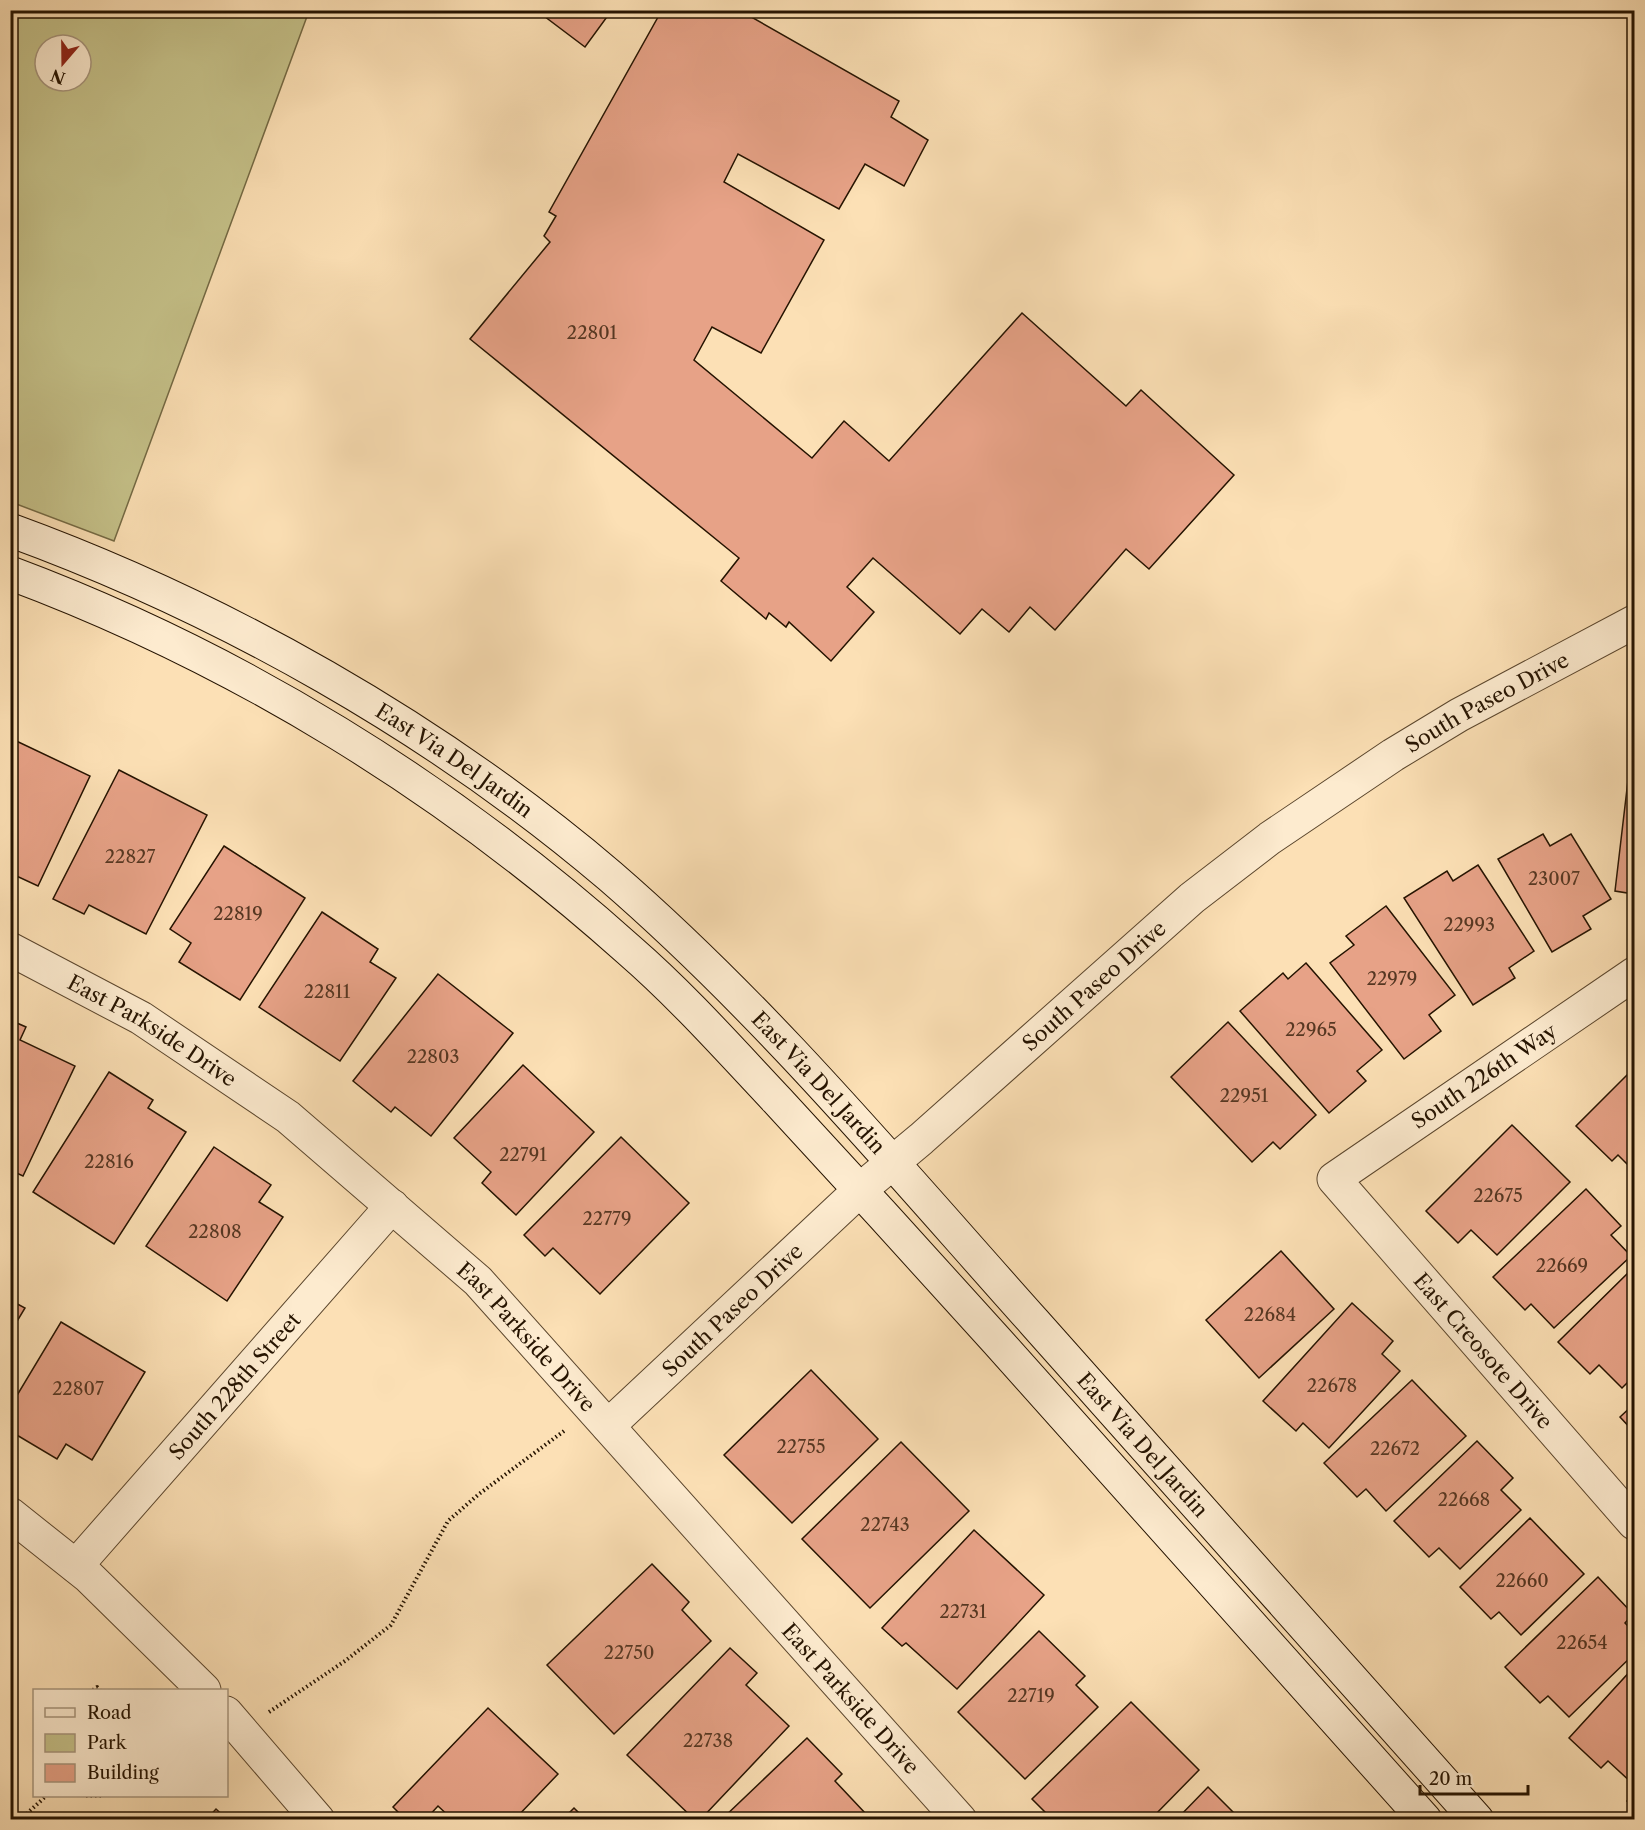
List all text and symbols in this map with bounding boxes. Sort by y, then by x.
north arrow [33,33,93,93]
text: N [48,65,68,89]
house number: 22801 [567,322,618,344]
street label: South Paseo Drive [1400,647,1573,757]
street label: East Via Del Jardin [371,698,538,822]
house number: 22827 [105,846,155,868]
house number: 23007 [1528,868,1580,890]
house number: 22819 [213,903,263,925]
house number: 22993 [1443,914,1495,936]
street label: South Paseo Drive [1017,915,1171,1056]
house number: 22979 [1367,968,1417,990]
street label: East Parkside Drive [64,969,242,1091]
house number: 22811 [304,981,351,1003]
street label: East Via Del Jardin [747,1006,891,1159]
street label: South 226th Way [1407,1018,1562,1134]
house number: 22965 [1285,1019,1337,1041]
house number: 22803 [407,1046,459,1068]
house number: 22951 [1220,1085,1269,1107]
house number: 22791 [499,1144,547,1166]
house number: 22816 [84,1151,134,1173]
house number: 22675 [1473,1185,1523,1207]
house number: 22779 [583,1208,631,1230]
house number: 22808 [188,1221,242,1243]
street label: South Paseo Drive [657,1238,807,1382]
house number: 22669 [1536,1255,1588,1277]
street label: East Parkside Drive [452,1256,601,1416]
street label: East Creosote Drive [1409,1268,1558,1434]
house number: 22684 [1244,1304,1296,1326]
street label: South 228th Street [163,1307,306,1464]
street label: East Via Del Jardin [1072,1367,1214,1522]
house number: 22678 [1307,1375,1357,1397]
house number: 22807 [52,1378,104,1400]
house number: 22755 [776,1436,826,1458]
house number: 22672 [1370,1438,1420,1460]
house number: 22668 [1438,1489,1490,1511]
house number: 22743 [860,1514,910,1536]
house number: 22660 [1495,1570,1549,1592]
house number: 22731 [939,1601,987,1623]
street label: East Parkside Drive [777,1618,925,1779]
house number: 22654 [1556,1632,1608,1654]
house number: 22750 [604,1642,654,1664]
house number: 22719 [1007,1685,1055,1707]
legend [33,1689,228,1797]
text: Road [87,1702,132,1724]
house number: 22738 [683,1730,733,1752]
text: Park [87,1732,128,1754]
scale bar [1420,1758,1528,1796]
text: Building [87,1762,159,1784]
text: 20 m [1429,1768,1473,1790]

